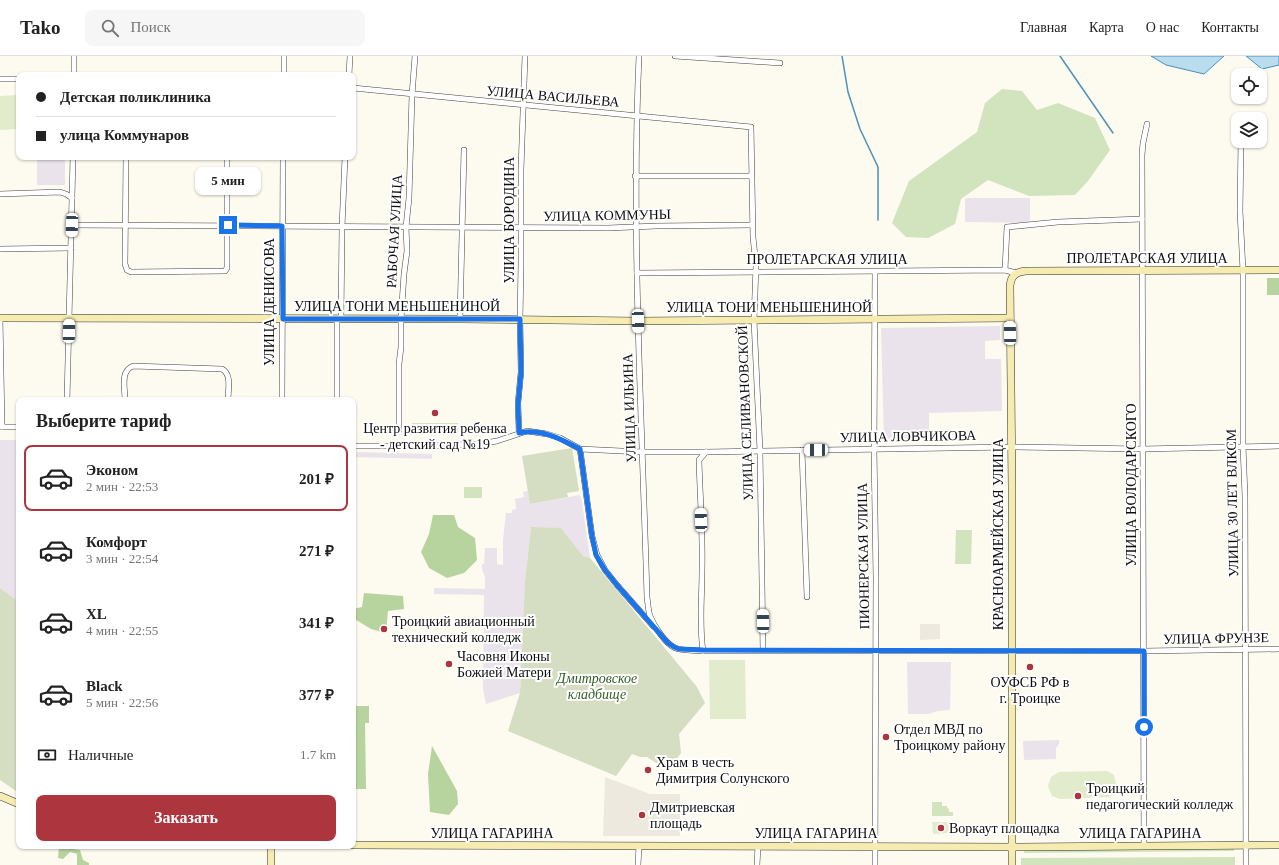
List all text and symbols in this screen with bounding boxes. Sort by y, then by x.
search box [85,10,365,46]
text: Tako [20,17,61,38]
icon: search [99,17,121,39]
text: Поиск [131,19,171,35]
text: Главная [1020,20,1067,35]
text: Карта [1089,20,1124,35]
text: О нас [1146,20,1179,35]
text: Контакты [1201,20,1259,35]
map controls [1231,68,1267,148]
button: locate [1231,68,1267,104]
street label: УЛИЦА ВАСИЛЬЕВА [486,83,621,110]
text: Детская поликлиника [60,89,211,105]
button: layers [1231,112,1267,148]
text: улица Коммунаров [60,127,189,143]
street label: УЛИЦА БОРОДИНА [502,156,517,283]
callout: 5 мин [195,167,261,195]
text: 5 мин [211,173,245,188]
street label: РАБОЧАЯ УЛИЦА [384,173,405,288]
street label: УЛИЦА КОММУНЫ [543,207,671,224]
car [66,213,78,237]
route end [219,216,237,234]
street label: УЛИЦА ДЕНИСОВА [262,237,277,366]
street label: ПРОЛЕТАРСКАЯ УЛИЦА [1066,251,1229,266]
street label: ПРОЛЕТАРСКАЯ УЛИЦА [746,252,909,267]
street label: УЛИЦА ТОНИ МЕНЬШЕНИНОЙ [294,298,500,314]
street label: УЛИЦА ТОНИ МЕНЬШЕНИНОЙ [666,299,872,315]
car [632,309,644,333]
car [63,319,75,343]
car [1004,321,1016,345]
street label: УЛИЦА СЕЛИВАНОВСКОЙ [734,325,756,501]
street label: УЛИЦА ИЛЬИНА [620,352,639,463]
street label: УЛИЦА ВОЛОДАРСКОГО [1124,403,1139,567]
marker: Центр развития ребенка - детский сад №19 [430,408,440,418]
text: Выберите тариф [36,411,171,431]
place label: Центр развития ребенка - детский сад №19 [363,421,508,452]
street label: УЛИЦА ЛОВЧИКОВА [839,428,977,445]
street label: УЛИЦА 30 ЛЕТ ВЛКСМ [1224,428,1241,577]
street label: КРАСНОАРМЕЙСКАЯ УЛИЦА [990,437,1006,630]
car [804,444,828,456]
icon: car [38,460,74,496]
text: Эконом [86,462,138,478]
text: 201 ₽ [299,471,334,487]
text: 2 мин · 22:53 [86,479,158,494]
street label: ПИОНЕРСКАЯ УЛИЦА [855,482,872,629]
car [695,508,707,532]
icon: car [38,532,74,568]
text: Комфорт [86,534,147,550]
text: 271 ₽ [299,543,334,559]
text: 3 мин · 22:54 [86,551,158,566]
icon: car [38,604,74,640]
text: XL [86,606,107,622]
car [757,609,769,633]
place label: Троицкий авиационный технический колледж [392,614,535,645]
text: 341 ₽ [299,615,334,631]
text: 4 мин · 22:55 [86,623,158,638]
marker: Троицкий авиационный технический колледж [379,624,389,634]
street label: УЛИЦА ФРУНЗЕ [1163,630,1269,647]
place label: Часовня Иконы Божией Матери [457,649,552,680]
marker: Часовня Иконы Божией Матери [444,659,454,669]
marker: ОУФСБ РФ в г. Троицке [1025,662,1035,672]
park label: Дмитровское кладбище [555,671,637,702]
place label: ОУФСБ РФ в г. Троицке [991,675,1070,706]
icon: car [38,676,74,712]
text: Black [86,678,123,694]
text: 377 ₽ [299,687,334,703]
text: 5 мин · 22:56 [86,695,158,710]
route start [1135,718,1153,736]
place label: Отдел МВД по Троицкому району [894,722,1005,753]
marker: Отдел МВД по Троицкому району [881,732,891,742]
icon: cash [36,744,58,766]
text: Наличные [68,747,133,763]
text: 1.7 km [300,747,336,762]
place label: Храм в честь Димитрия Солунского [656,755,789,786]
marker: Храм в честь Димитрия Солунского [643,765,653,775]
place label: Троицкий педагогический колледж [1086,781,1234,812]
marker: Троицкий педагогический колледж [1073,791,1083,801]
button: Заказать [36,795,336,841]
place label: Дмитриевская площадь [650,800,735,831]
marker: Дмитриевская площадь [637,810,647,820]
place label: Воркаут площадка [949,821,1060,836]
marker: Воркаут площадка [936,823,946,833]
street label: УЛИЦА ГАГАРИНА [430,826,554,841]
street label: УЛИЦА ГАГАРИНА [754,826,878,841]
street label: УЛИЦА ГАГАРИНА [1078,826,1202,841]

